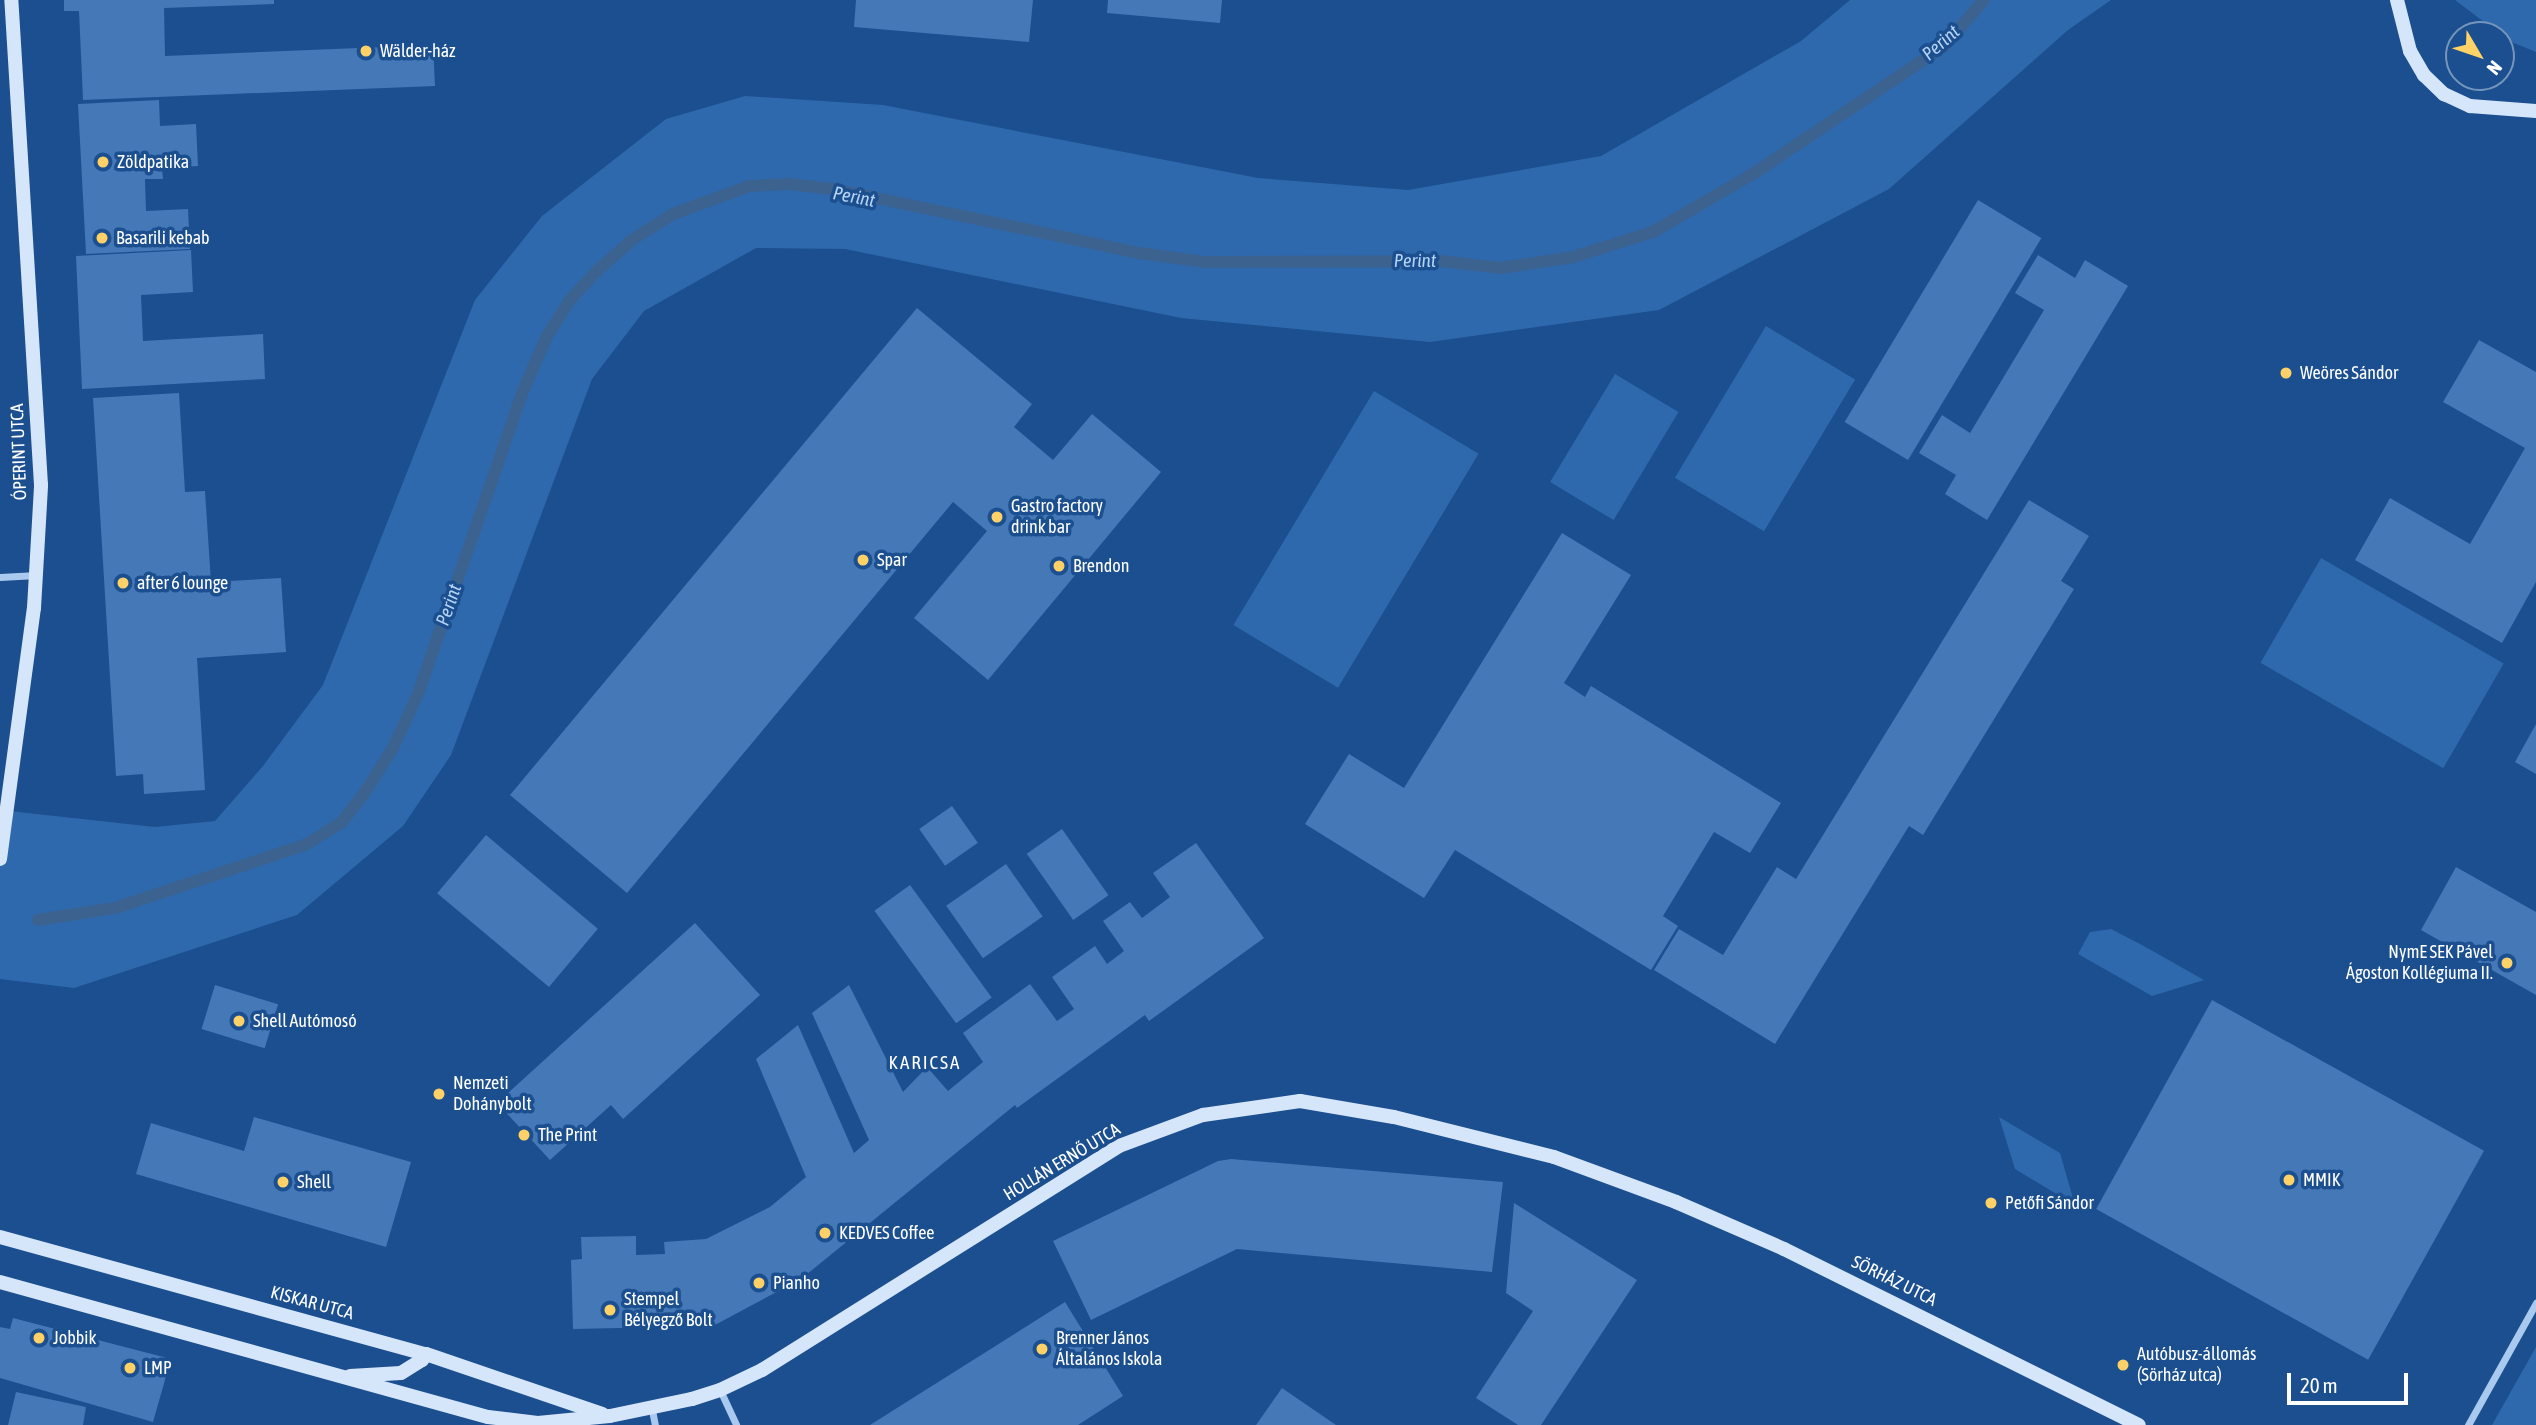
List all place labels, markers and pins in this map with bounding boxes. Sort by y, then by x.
place label: Wälder-ház [380,40,456,62]
marker: Wälder-ház [358,43,374,59]
place label: Zöldpatika [117,151,189,173]
marker: Zöldpatika [95,154,111,170]
place label: Basarili kebab [116,227,210,249]
marker: Basarili kebab [94,230,110,246]
place label: Weöres Sándor [2300,362,2398,384]
marker: Weöres Sándor [2278,365,2294,381]
place label: Gastro factory drink bar [1011,496,1103,538]
marker: Gastro factory drink bar [989,509,1005,525]
place label: Spar [877,549,907,571]
marker: Spar [855,552,871,568]
place label: Brendon [1073,555,1129,577]
marker: Brendon [1051,558,1067,574]
place label: after 6 lounge [137,572,228,594]
marker: after 6 lounge [115,575,131,591]
place label: NymE SEK Pável Ágoston Kollégiuma II. [2346,942,2493,984]
marker: NymE SEK Pável Ágoston Kollégiuma II. [2499,955,2515,971]
place label: Shell Autómosó [253,1010,357,1032]
marker: Shell Autómosó [231,1013,247,1029]
place label: Nemzeti Dohánybolt [453,1073,532,1116]
marker: Nemzeti Dohánybolt [431,1086,447,1102]
place label: The Print [538,1124,597,1146]
marker: The Print [516,1127,532,1143]
place label: MMIK [2303,1169,2341,1191]
place label: Shell [297,1171,331,1193]
marker: MMIK [2281,1172,2297,1188]
marker: Shell [275,1174,291,1190]
place label: Petőfi Sándor [2005,1192,2094,1214]
marker: Petőfi Sándor [1983,1195,1999,1211]
place label: KEDVES Coffee [839,1222,934,1244]
marker: KEDVES Coffee [817,1225,833,1241]
place label: Pianho [773,1272,820,1294]
marker: Pianho [751,1275,767,1291]
place label: Stempel Bélyegző Bolt [624,1289,713,1332]
marker: Stempel Bélyegző Bolt [602,1302,618,1318]
place label: Jobbik [53,1327,96,1349]
place label: Brenner János Általános Iskola [1056,1328,1162,1370]
marker: Jobbik [31,1330,47,1346]
marker: Brenner János Általános Iskola [1034,1341,1050,1357]
place label: Autóbusz-állomás (Sörház utca) [2137,1344,2256,1386]
place label: LMP [144,1357,172,1379]
marker: Autóbusz-állomás (Sörház utca) [2115,1357,2131,1373]
marker: LMP [122,1360,138,1376]

